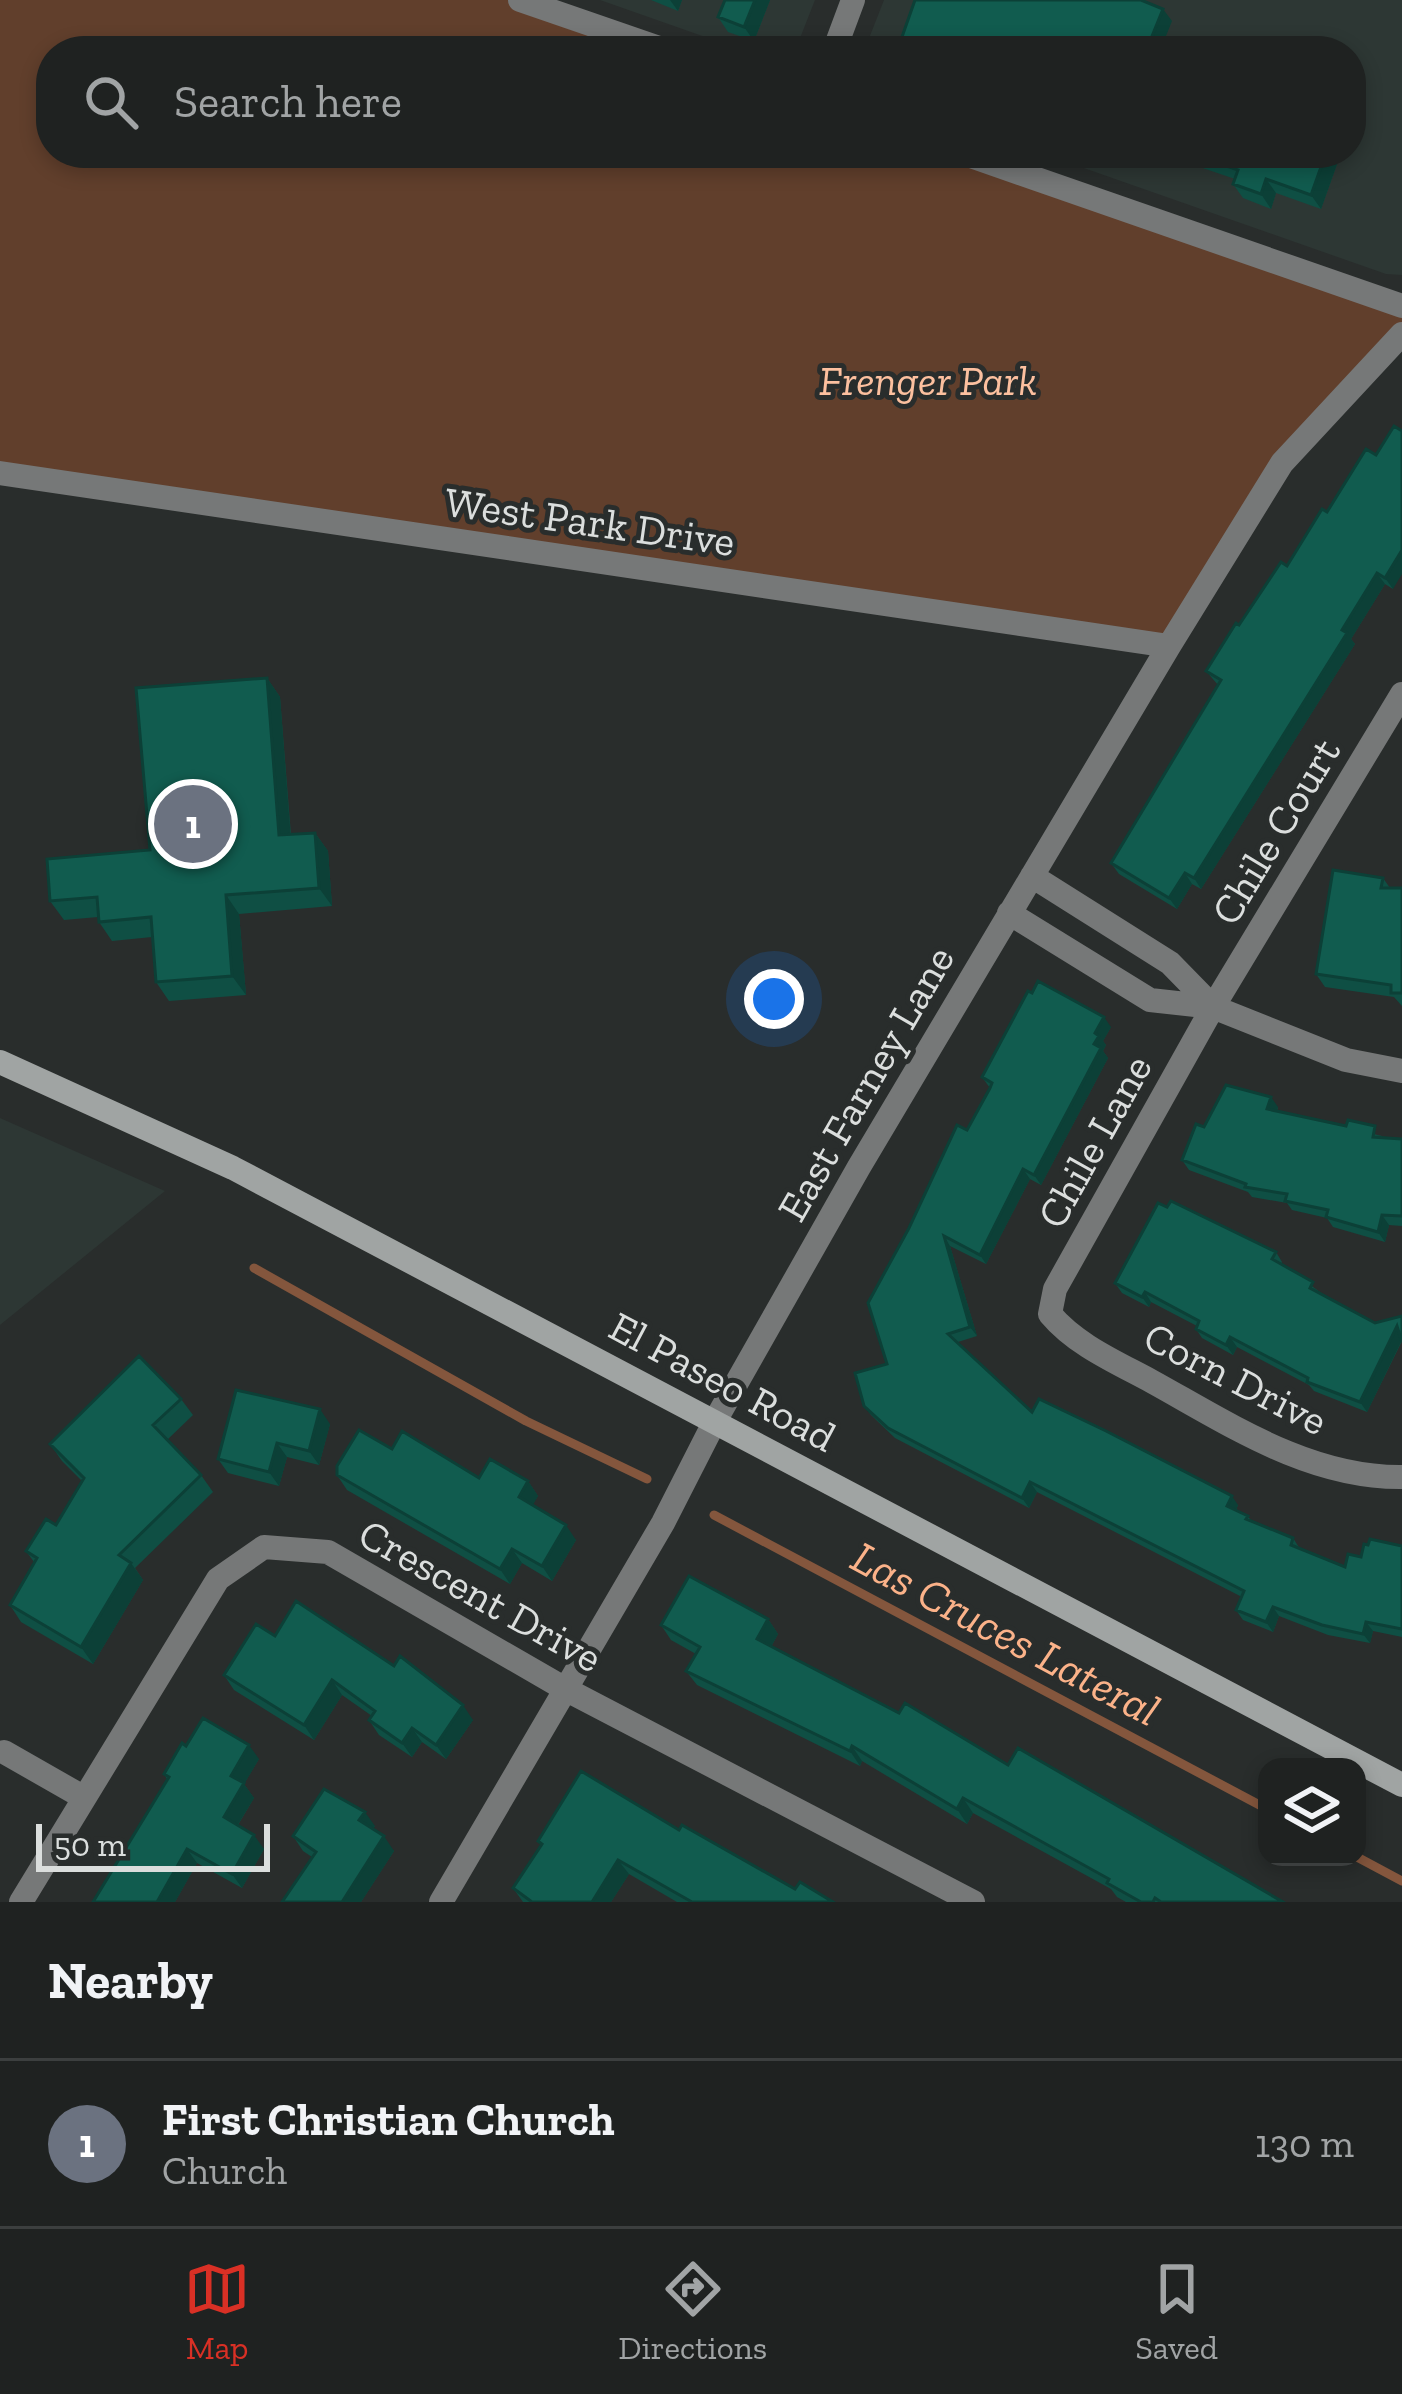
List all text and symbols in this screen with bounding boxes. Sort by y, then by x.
search box [36,36,1366,168]
icon: search [78,69,144,135]
text: Search here [174,75,402,129]
park label: Frenger Park [819,355,1037,406]
street label: West Park Drive [442,476,738,567]
street label: Chile Court [1200,728,1351,934]
pin: 1 [154,779,232,869]
street label: East Farney Lane [766,937,965,1230]
your location [744,969,804,1029]
street label: Chile Lane [1026,1046,1163,1237]
street label: El Paseo Road [601,1300,845,1462]
street label: Corn Drive [1136,1311,1336,1446]
street label: Crescent Drive [350,1508,611,1683]
water label: Las Cruces Lateral [842,1530,1169,1738]
map controls [1258,1758,1366,1866]
button: layers [1258,1758,1366,1866]
scale bar [36,1818,270,1871]
text: 50 m [54,1825,126,1864]
text: Nearby [48,1950,213,2011]
text: First Christian Church [162,2093,615,2147]
text: 1 [79,2120,95,2167]
text: 130 m [1255,2120,1354,2167]
text: Church [162,2147,287,2194]
tab: Map [184,2256,250,2367]
tab: Directions [618,2256,767,2367]
tab: Saved [1135,2256,1218,2367]

